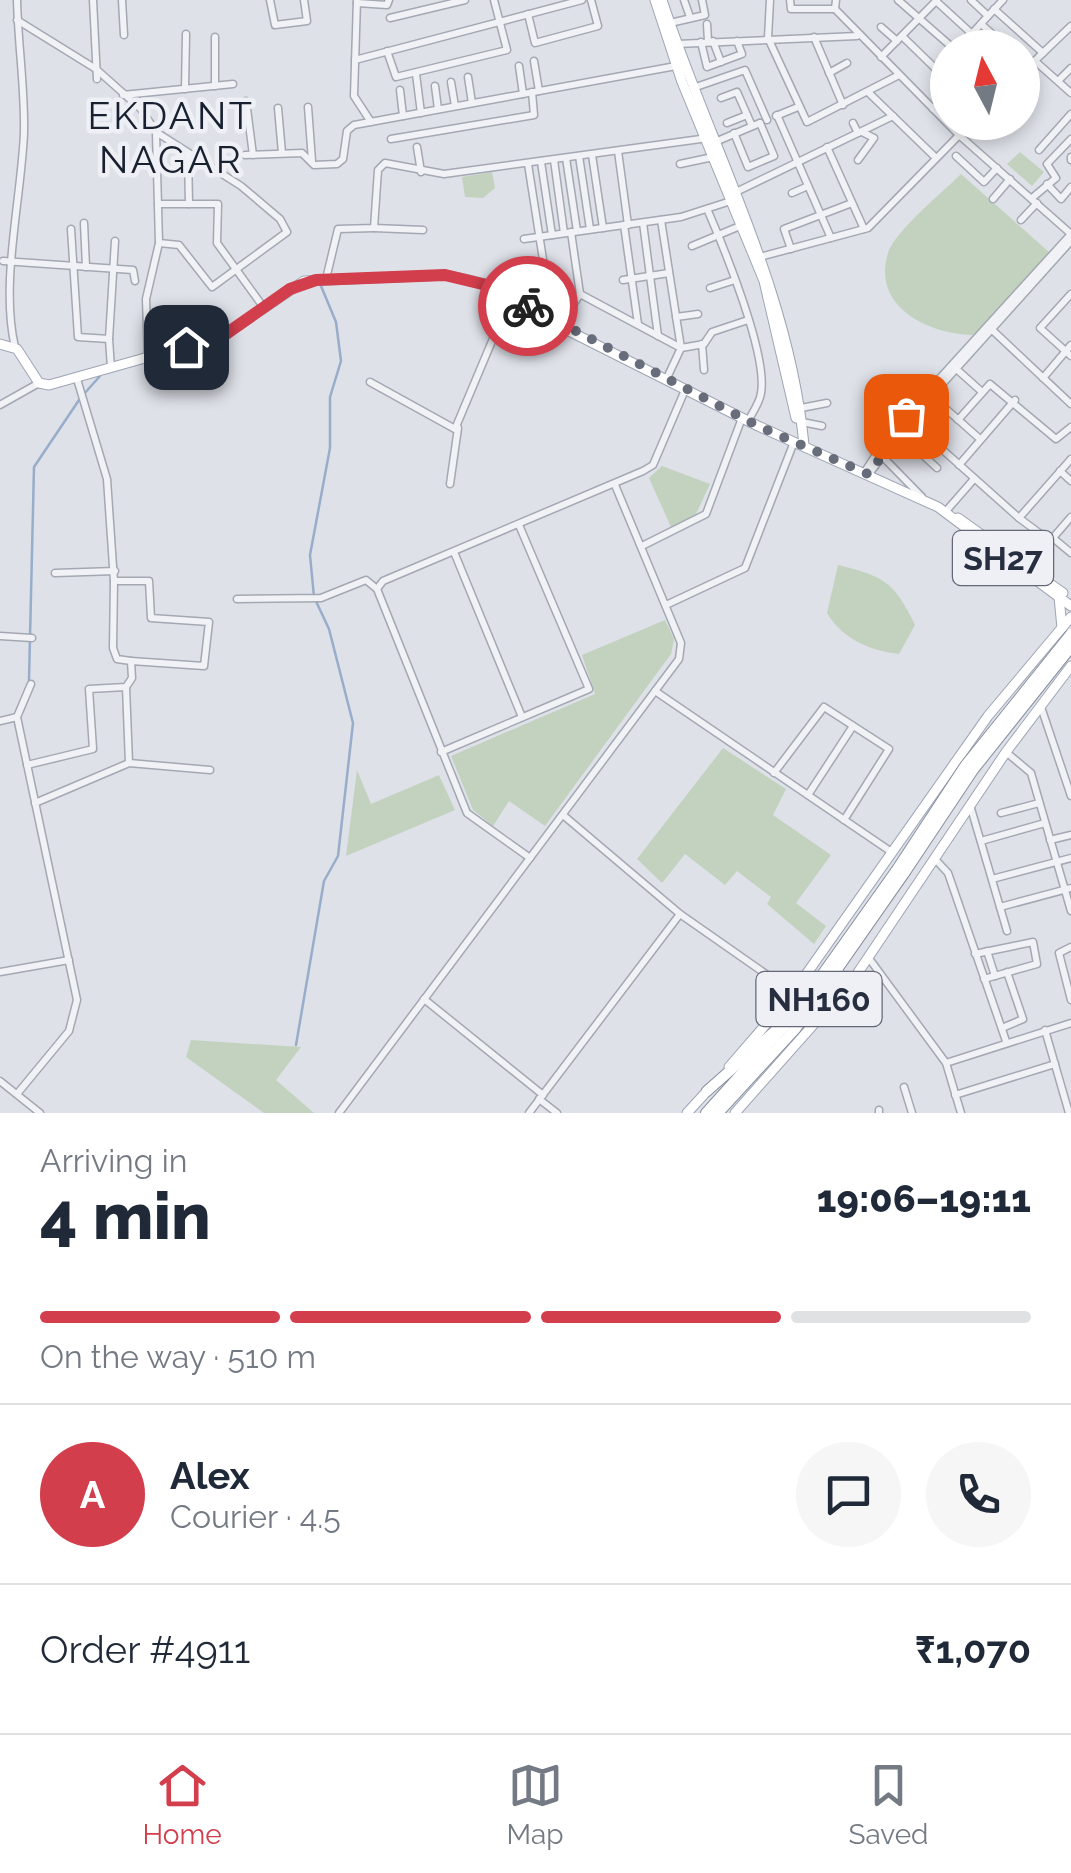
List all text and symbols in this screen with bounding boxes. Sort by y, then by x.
north arrow [930,30,1040,140]
map controls [930,30,1040,140]
district label: EKDANT NAGAR [87,93,255,182]
courier [478,256,578,356]
icon: bike [501,279,556,334]
pin [144,305,229,390]
icon: home [159,320,214,375]
pin [864,374,949,459]
icon: bag [879,389,934,444]
road number: SH27 [953,531,1053,585]
road number: NH160 [756,972,882,1026]
text: Arriving in [40,1142,187,1179]
text: 19:06–19:11 [817,1176,1031,1221]
text: 4 min [40,1178,211,1254]
text: On the way · 510 m [40,1338,316,1375]
button: chat [796,1442,901,1547]
button: phone [926,1442,1031,1547]
text: Alex [170,1453,250,1498]
text: A [80,1472,105,1517]
text: Courier · 4.5 [170,1498,341,1535]
text: Order #4911 [40,1627,250,1672]
text: ₹1,070 [915,1627,1031,1672]
tab: Home [142,1758,222,1851]
tab: Map [507,1758,564,1851]
tab: Saved [848,1758,929,1851]

